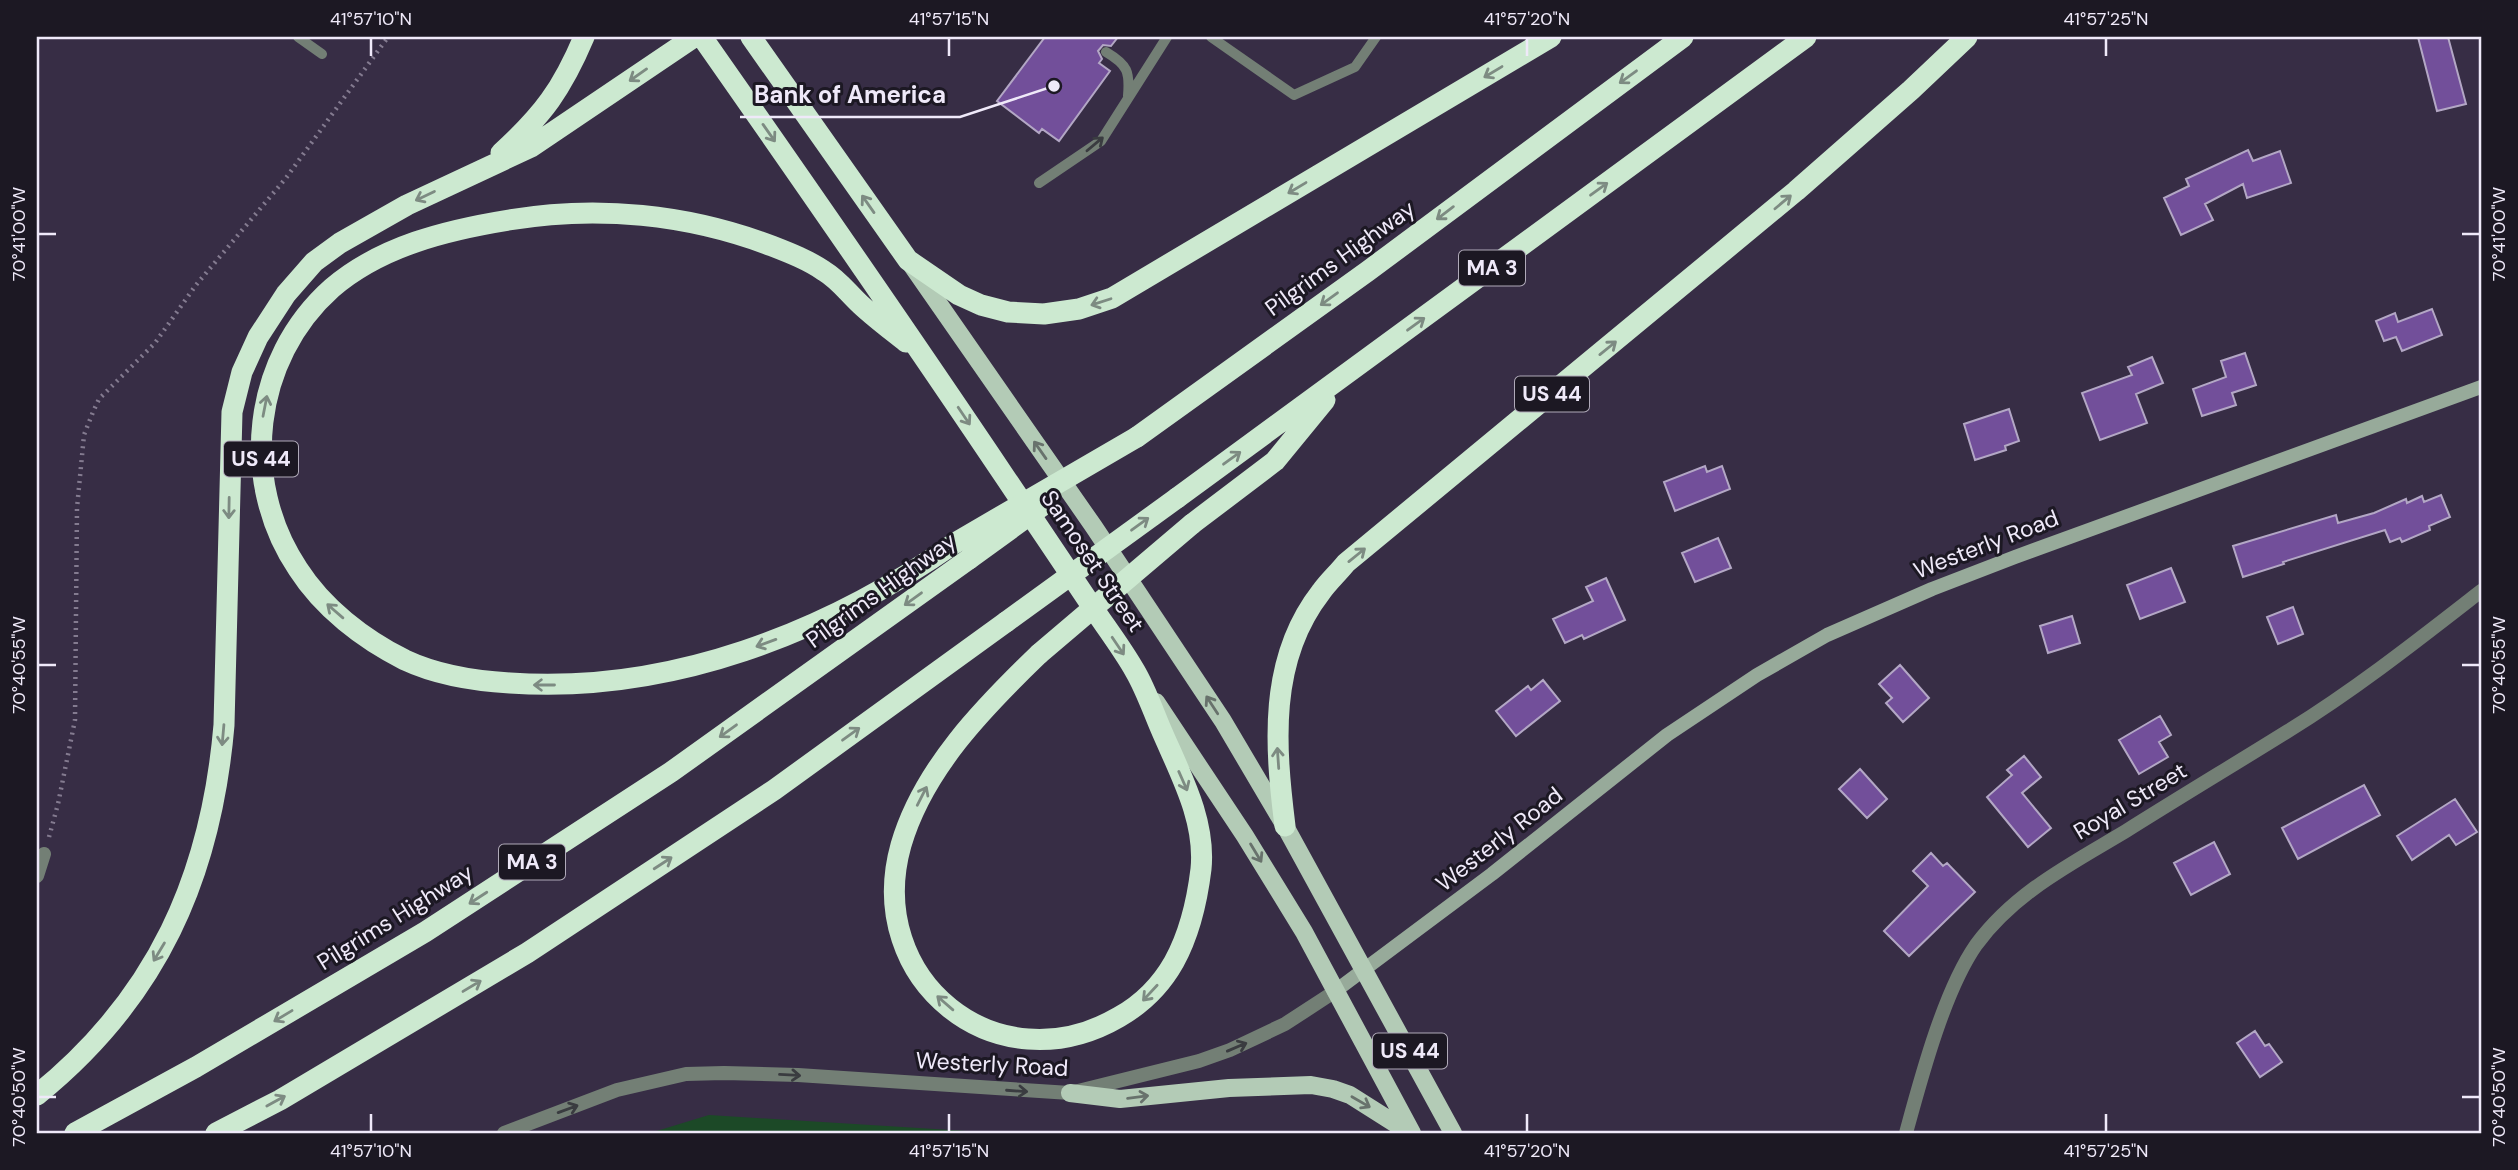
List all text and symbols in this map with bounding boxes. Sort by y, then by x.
text: 41°57'10"N [330,7,412,31]
text: 41°57'15"N [909,7,989,31]
text: 41°57'20"N [1484,7,1570,31]
text: 41°57'25"N [2063,7,2149,31]
one-way arrow [1483,65,1503,79]
one-way arrow [629,68,648,82]
one-way arrow [1619,70,1638,84]
callout: Bank of America [740,72,960,117]
text: Bank of America [754,79,946,110]
one-way arrow [762,123,776,142]
one-way arrow [1086,136,1104,152]
one-way arrow [1288,181,1308,195]
one-way arrow [1589,182,1608,196]
text: 70°41'00"W [7,187,31,281]
text: 70°41'00"W [2487,187,2511,281]
one-way arrow [415,190,436,203]
street label: Pilgrims Highway [1259,193,1421,323]
one-way arrow [1774,194,1792,210]
one-way arrow [861,195,875,214]
one-way arrow [1437,205,1455,220]
road number: MA 3 [1459,250,1525,286]
one-way arrow [1320,292,1339,306]
one-way arrow [1090,297,1112,309]
one-way arrow [1406,317,1425,331]
one-way arrow [1599,340,1617,356]
road number: US 44 [1515,376,1589,412]
one-way arrow [258,395,272,418]
one-way arrow [957,406,971,425]
one-way arrow [1033,440,1047,460]
road number: US 44 [224,442,298,476]
one-way arrow [1222,451,1241,465]
street label: Samoset Street [1035,484,1151,638]
one-way arrow [222,496,235,519]
street label: Westerly Road [1909,503,2063,585]
one-way arrow [1130,517,1149,531]
street label: Pilgrims Highway [800,525,962,655]
one-way arrow [1347,547,1365,563]
one-way arrow [904,592,923,606]
one-way arrow [326,603,344,619]
text: 70°40'55"W [7,616,31,714]
text: 70°40'55"W [2487,616,2511,714]
one-way arrow [1111,636,1125,655]
one-way arrow [755,638,777,650]
one-way arrow [532,678,555,692]
one-way arrow [1205,696,1220,715]
one-way arrow [216,724,229,746]
one-way arrow [719,724,738,738]
one-way arrow [841,727,860,741]
one-way arrow [1271,748,1284,770]
street label: Royal Street [2068,756,2192,846]
one-way arrow [1177,770,1190,791]
street label: Westerly Road [1429,780,1569,898]
one-way arrow [916,787,930,807]
one-way arrow [1249,842,1263,862]
road number: MA 3 [499,844,565,880]
one-way arrow [653,856,672,870]
street label: Pilgrims Highway [311,857,479,977]
one-way arrow [468,891,488,905]
one-way arrow [152,941,166,961]
one-way arrow [461,978,481,992]
one-way arrow [1142,984,1158,1002]
one-way arrow [936,995,954,1011]
one-way arrow [274,1009,294,1023]
road number: US 44 [1373,1034,1447,1068]
one-way arrow [1226,1040,1248,1053]
street label: Westerly Road [915,1045,1069,1083]
text: 70°40'50"W [7,1047,31,1147]
text: 70°40'50"W [2487,1047,2511,1147]
one-way arrow [778,1068,801,1081]
one-way arrow [1005,1085,1027,1098]
one-way arrow [1126,1090,1149,1103]
one-way arrow [265,1094,286,1108]
one-way arrow [1351,1095,1371,1109]
one-way arrow [556,1102,578,1114]
text: 41°57'10"N [330,1139,412,1163]
text: 41°57'15"N [909,1139,989,1163]
text: 41°57'20"N [1484,1139,1570,1163]
text: 41°57'25"N [2063,1139,2149,1163]

